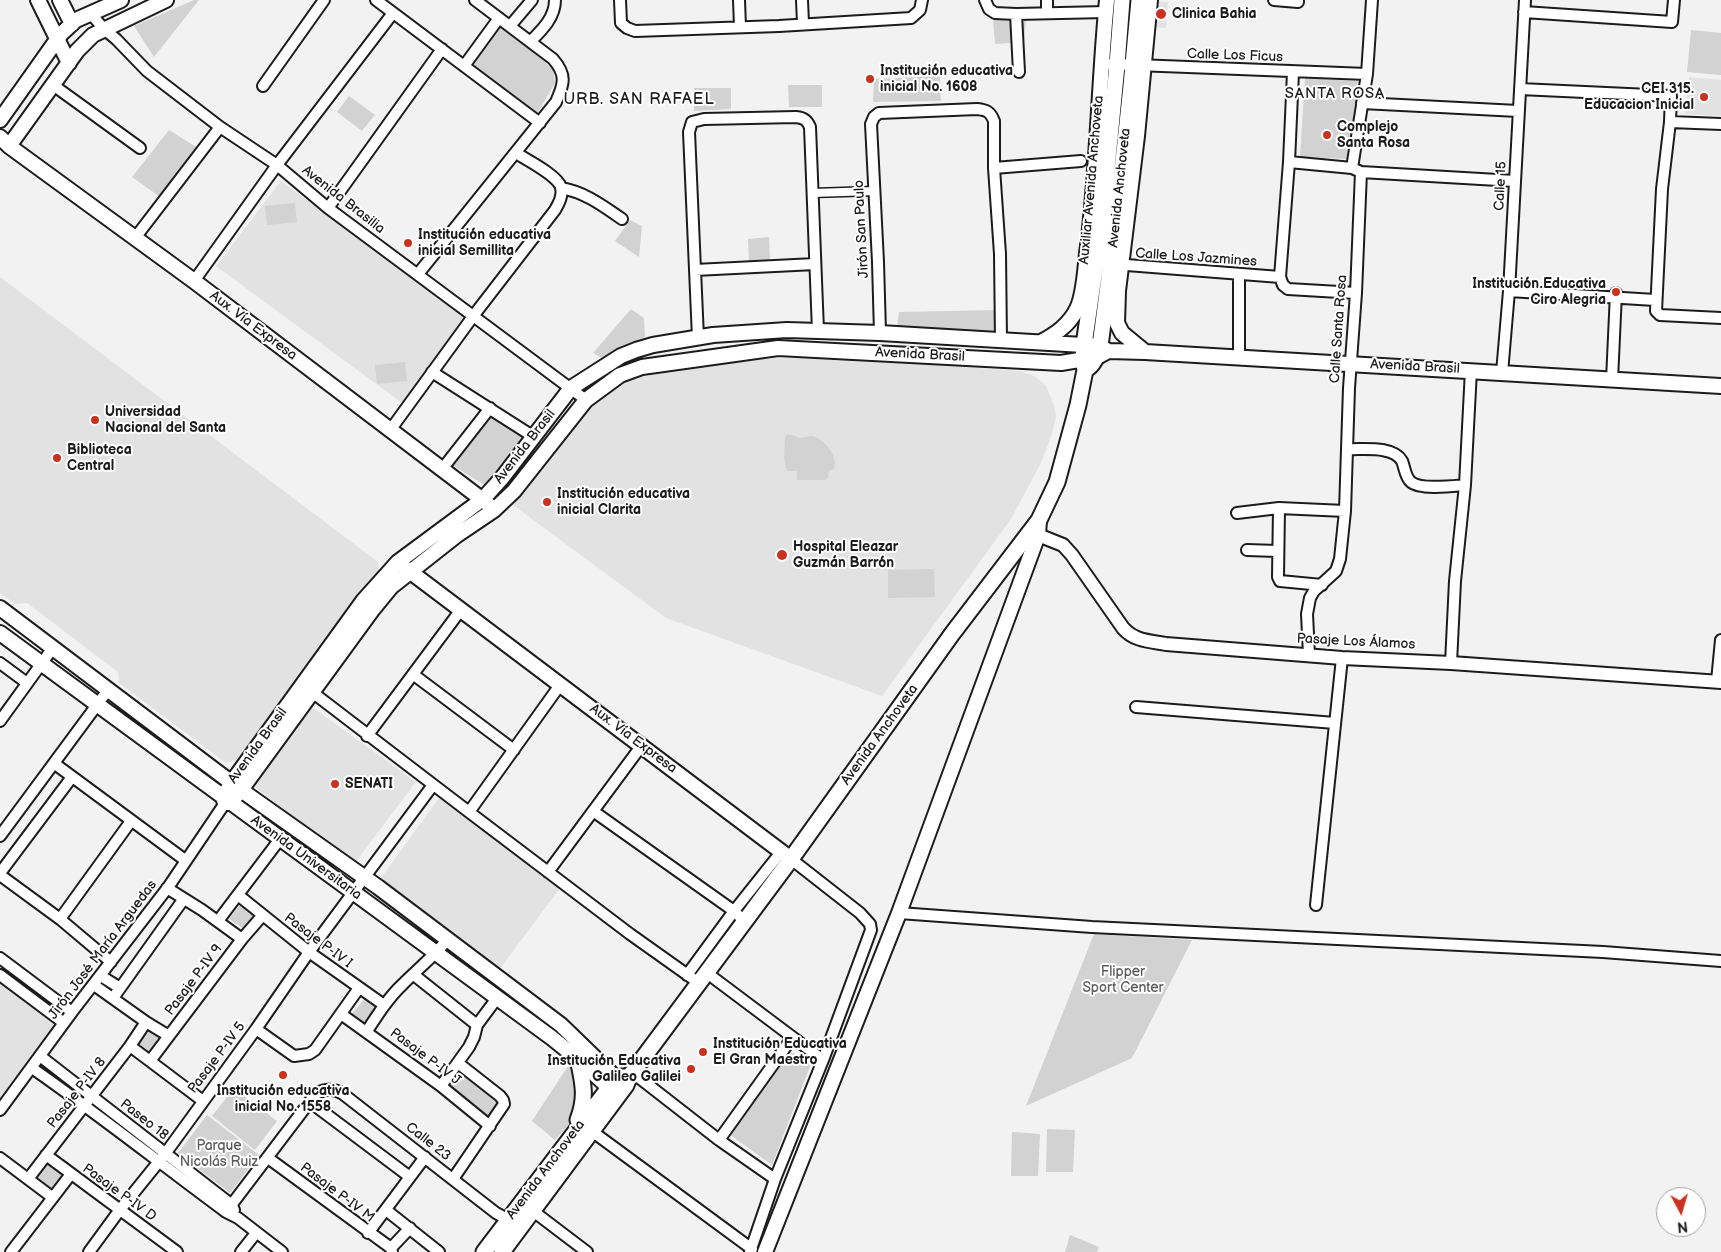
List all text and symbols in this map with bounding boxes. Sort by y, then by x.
place label: Clinica Bahia [1172,6,1257,22]
marker: Clinica Bahia [1154,7,1168,21]
street label: Calle Los Ficus [1187,46,1283,66]
place label: Institución educativa inicial No. 1608 [880,63,1013,95]
marker: Institución educativa inicial No. 1608 [864,73,876,85]
place label: CEI 315. Educacion Inicial [1584,81,1694,114]
district label: SANTA ROSA [1284,85,1386,103]
district label: URB. SAN RAFAEL [562,90,716,110]
marker: CEI 315. Educacion Inicial [1698,91,1710,103]
street label: Auxiliar Avenida Anchoveta [1076,95,1108,265]
place label: Complejo Santa Rosa [1337,119,1410,152]
street label: Avenida Anchoveta [1105,127,1135,249]
marker: Complejo Santa Rosa [1321,129,1333,141]
street label: Calle 15 [1491,161,1511,211]
street label: Avenida Brasilia [298,162,388,238]
street label: Jirón San Paulo [851,179,873,279]
place label: Institución educativa inicial Semillita [418,227,551,260]
marker: Institución educativa inicial Semillita [402,237,414,249]
street label: Calle Los Jazmines [1135,245,1257,271]
street label: Calle Santa Rosa [1327,274,1351,384]
place label: Institución Educativa Ciro Alegria [1472,276,1606,308]
marker: Institución Educativa Ciro Alegria [1610,286,1622,298]
street label: Aux. Vía Expresa [206,288,300,364]
street label: Avenida Brasil [875,344,965,366]
street label: Avenida Brasil [1370,356,1460,378]
place label: Universidad Nacional del Santa [105,404,226,437]
street label: Avenida Brasil [491,407,559,487]
marker: Universidad Nacional del Santa [89,414,101,426]
place label: Biblioteca Central [67,442,132,474]
marker: Biblioteca Central [51,452,63,464]
place label: Institución educativa inicial Clarita [557,486,690,518]
marker: Institución educativa inicial Clarita [541,496,553,508]
place label: Hospital Eleazar Guzmán Barrón [793,539,898,572]
marker: Hospital Eleazar Guzmán Barrón [775,548,789,562]
street label: Pasaje Los Álamos [1296,631,1416,653]
street label: Avenida Anchoveta [838,681,922,789]
street label: Aux. Vía Expresa [586,701,680,777]
street label: Avenida Brasil [225,705,291,787]
place label: SENATI [345,776,393,792]
marker: SENATI [329,778,341,790]
street label: Avenida Universitaria [247,812,365,904]
street label: Jirón José María Arguedas [45,877,161,1023]
street label: Pasaje P-IV I [281,910,355,972]
street label: Pasaje P-IV 9 [162,941,226,1019]
park label: Flipper Sport Center [1082,964,1164,996]
street label: Pasaje P-IV 5 [185,1019,249,1097]
street label: Pasaje P-IV J [386,1025,464,1089]
place label: Institución Educativa El Gran Maestro [713,1036,847,1068]
marker: Institución Educativa El Gran Maestro [697,1046,709,1058]
place label: Institución Educativa Galileo Galilei [547,1053,681,1086]
street label: Pasaje P-IV 8 [44,1054,110,1132]
marker: Institución Educativa Galileo Galilei [685,1063,697,1075]
marker: Institución educativa inicial No. 1558 [277,1069,289,1081]
place label: Institución educativa inicial No. 1558 [216,1083,350,1116]
street label: Paseo 18 [116,1096,172,1144]
street label: Avenida Anchoveta [503,1117,589,1223]
street label: Calle 23 [402,1119,454,1165]
park label: Parque Nicolás Ruiz [180,1138,258,1170]
street label: Pasaje P-IV M [296,1160,378,1226]
street label: Pasaje P-IV D [79,1161,159,1225]
north arrow [1656,1187,1706,1237]
text: N [1676,1217,1689,1235]

